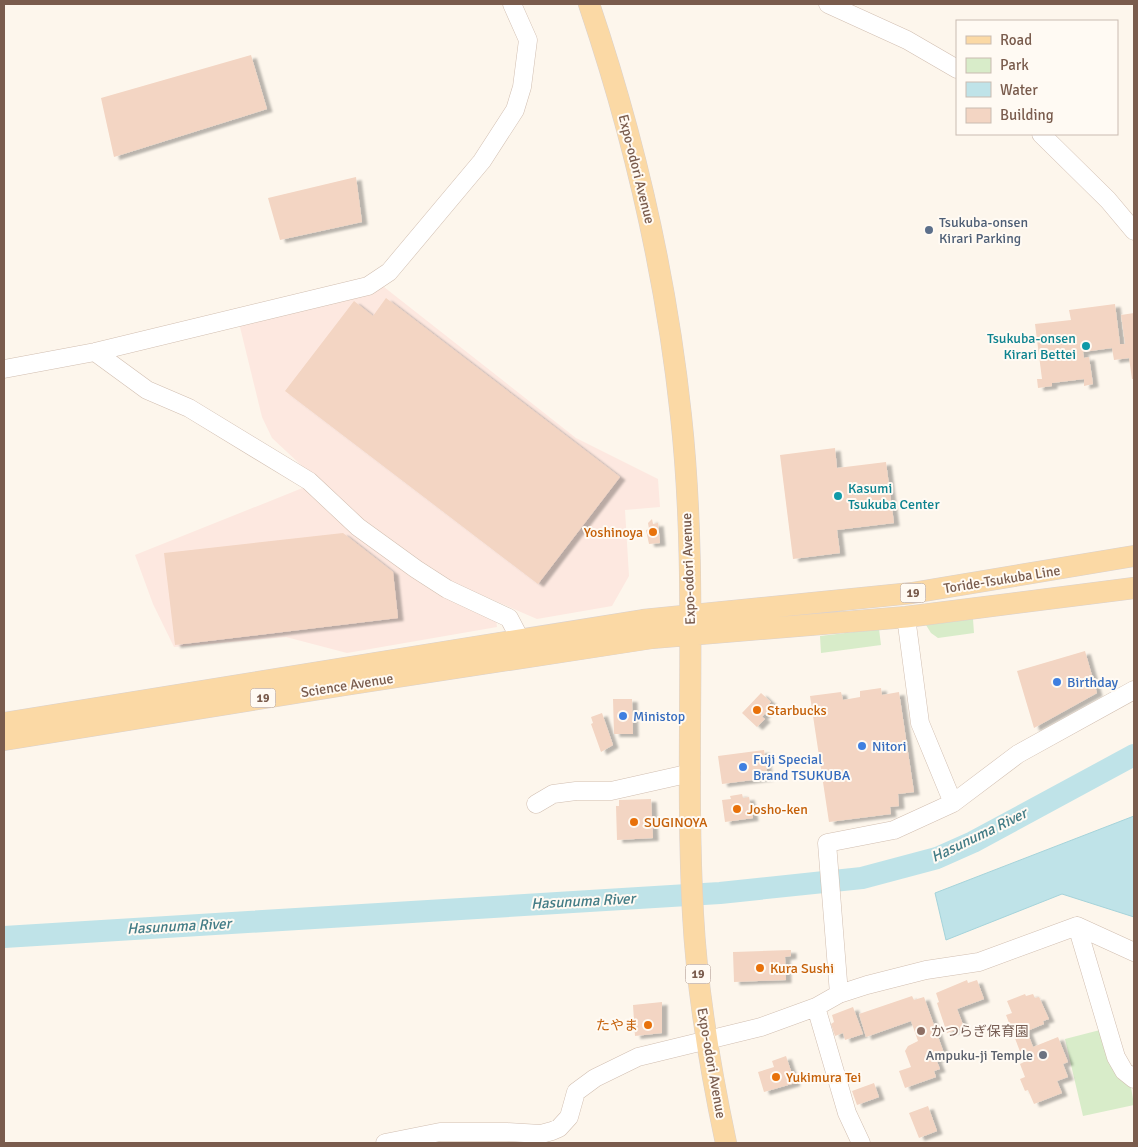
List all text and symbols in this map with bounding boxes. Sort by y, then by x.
legend [956,20,1118,135]
text: Road [1000,31,1032,49]
text: Park [1000,56,1029,74]
text: Water [1000,81,1038,99]
text: Building [1000,106,1054,124]
street label: Expo-odori Avenue [615,113,658,226]
place label: Tsukuba-onsen Kirari Parking [939,214,1028,247]
marker: Tsukuba-onsen Kirari Parking [923,224,935,236]
place label: Tsukuba-onsen Kirari Bettei [987,330,1076,363]
marker: Tsukuba-onsen Kirari Bettei [1080,340,1092,352]
place label: Kasumi Tsukuba Center [848,480,940,513]
marker: Kasumi Tsukuba Center [832,490,844,502]
street label: Expo-odori Avenue [678,513,699,625]
place label: Yoshinoya [584,524,643,541]
marker: Yoshinoya [647,526,659,538]
street label: Toride-Tsukuba Line [943,562,1062,597]
road number: 19 [900,584,926,602]
street label: Science Avenue [300,670,395,701]
place label: Birthday [1067,674,1119,691]
marker: Birthday [1051,676,1063,688]
road number: 19 [250,688,276,708]
place label: Starbucks [767,702,827,719]
marker: Starbucks [751,704,763,716]
place label: Ministop [633,708,685,725]
marker: Ministop [617,710,629,722]
place label: Nitori [872,738,906,755]
marker: Nitori [856,740,868,752]
place label: Fuji Special Brand TSUKUBA [753,751,851,784]
marker: Fuji Special Brand TSUKUBA [737,761,749,773]
place label: Josho-ken [747,801,808,818]
marker: Josho-ken [731,803,743,815]
water label: Hasunuma River [928,803,1032,866]
place label: SUGINOYA [644,814,708,831]
marker: SUGINOYA [628,816,640,828]
water label: Hasunuma River [530,889,638,913]
water label: Hasunuma River [126,914,234,938]
place label: Kura Sushi [770,960,834,977]
marker: Kura Sushi [754,962,766,974]
road number: 19 [686,964,710,984]
street label: Expo-odori Avenue [693,1006,730,1120]
place label: たやま [596,1017,638,1034]
marker: たやま [642,1019,654,1031]
place label: かつらぎ保育園 [931,1023,1029,1040]
marker: かつらぎ保育園 [915,1025,927,1037]
place label: Ampuku-ji Temple [926,1047,1033,1064]
marker: Ampuku-ji Temple [1037,1049,1049,1061]
place label: Yukimura Tei [786,1069,861,1086]
marker: Yukimura Tei [770,1071,782,1083]

